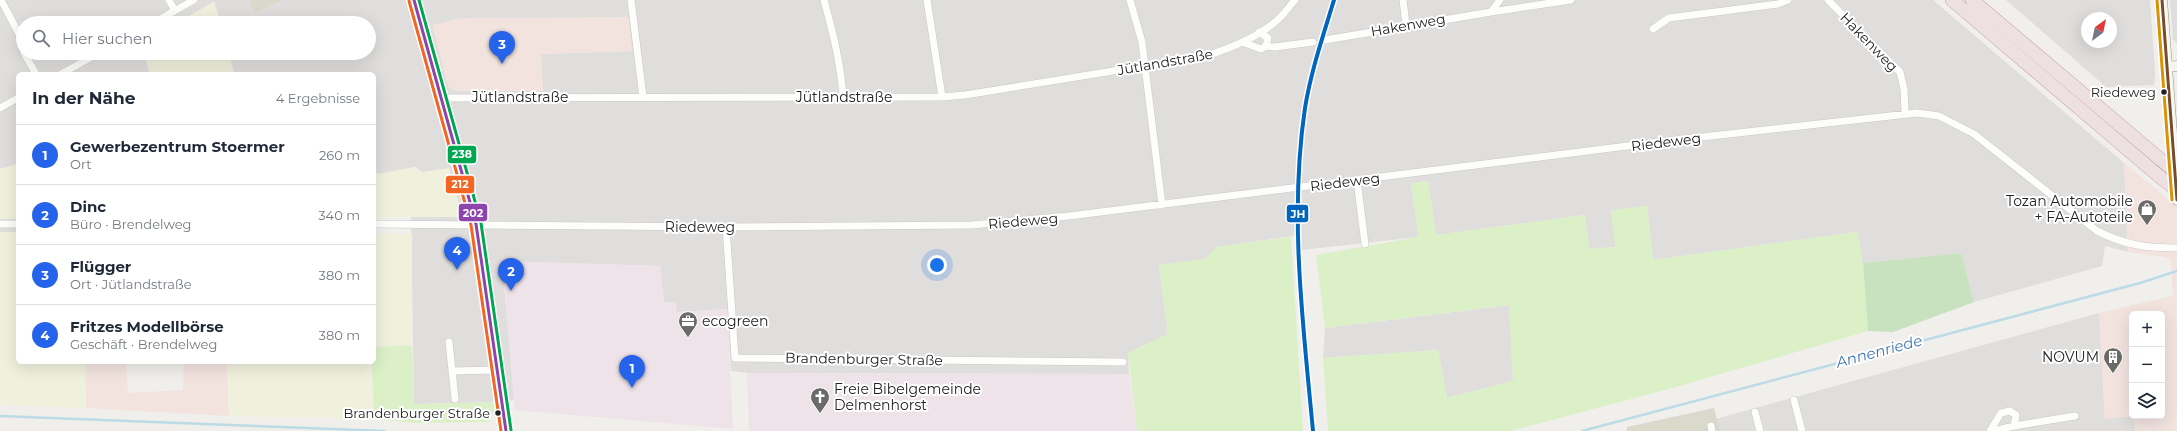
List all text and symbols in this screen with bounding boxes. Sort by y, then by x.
street label: Hakenweg [1836,9,1902,75]
street label: Hakenweg [1369,10,1447,40]
north arrow [2081,12,2117,48]
search box [16,16,376,60]
icon: search [30,27,52,49]
text: Hier suchen [62,29,152,48]
pin: 3 [489,31,515,64]
street label: Jütlandstraße [1115,45,1214,79]
place label: Riedeweg [2091,84,2156,100]
marker: Riedeweg [2159,87,2169,97]
text: In der Nähe [32,88,136,108]
street label: Jütlandstraße [471,88,568,106]
street label: Jütlandstraße [795,88,892,106]
text: 4 Ergebnisse [276,90,360,106]
street label: Riedeweg [1630,129,1702,155]
text: Gewerbezentrum Stoermer [70,137,285,156]
line badge: 238 [447,145,477,164]
text: 1 [42,147,48,163]
text: 260 m [319,147,360,163]
text: 238 [452,147,472,161]
text: Ort [70,156,92,172]
street label: Riedeweg [1309,169,1381,195]
line badge: 212 [445,175,475,194]
text: 212 [451,177,469,191]
place label: Tozan Automobile + FA-Autoteile [2006,192,2133,226]
text: Dinc [70,197,106,216]
shop icon: Tozan Automobile + FA-Autoteile [2136,198,2158,226]
line badge: 202 [458,203,488,222]
line badge: JH [1286,204,1309,223]
text: 202 [463,206,484,220]
text: 2 [41,207,49,223]
text: 340 m [318,207,360,223]
text: JH [1290,207,1305,221]
street label: Riedeweg [987,209,1059,233]
text: Büro · Brendelweg [70,216,191,232]
street label: Riedeweg [665,218,735,236]
pin: 4 [444,237,470,270]
your location [927,255,947,275]
text: Flügger [70,257,131,276]
pin: 2 [498,258,524,291]
text: 3 [41,267,49,283]
text: 380 m [319,267,360,283]
text: Ort · Jütlandstraße [70,276,192,292]
office icon: ecogreen [677,310,699,338]
map controls [2129,311,2165,419]
button: + [2129,311,2165,347]
place label: ecogreen [702,312,768,330]
text: Fritzes Modellbörse [70,317,224,336]
text: 4 [41,327,49,343]
text: 380 m [319,327,360,343]
water label: Annenriede [1833,330,1924,372]
text: Geschäft · Brendelweg [70,336,217,352]
building icon: NOVUM [2102,346,2124,374]
button: − [2129,347,2165,383]
place label: NOVUM [2042,348,2099,366]
street label: Brandenburger Straße [785,349,943,369]
pin: 1 [619,355,645,388]
place label: Freie Bibelgemeinde Delmenhorst [834,380,981,414]
button: layers [2129,383,2165,419]
church icon: Freie Bibelgemeinde Delmenhorst [809,386,831,414]
place label: Brandenburger Straße [343,405,490,421]
marker: Brandenburger Straße [493,408,503,418]

